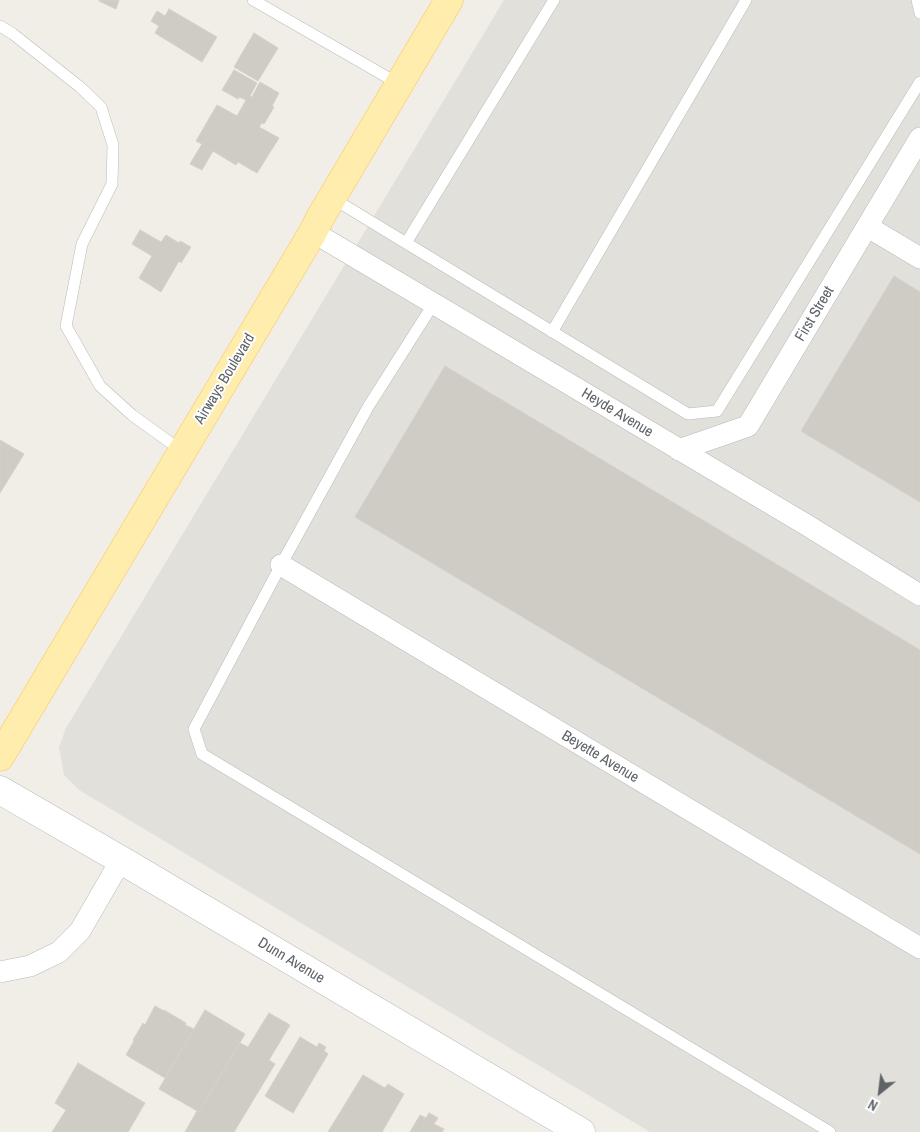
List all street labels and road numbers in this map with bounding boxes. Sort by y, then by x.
street label: First Street [792,283,838,345]
street label: Airways Boulevard [191,330,259,428]
street label: Heyde Avenue [578,385,656,441]
street label: Beyette Avenue [558,727,642,787]
street label: Dunn Avenue [255,934,327,988]

